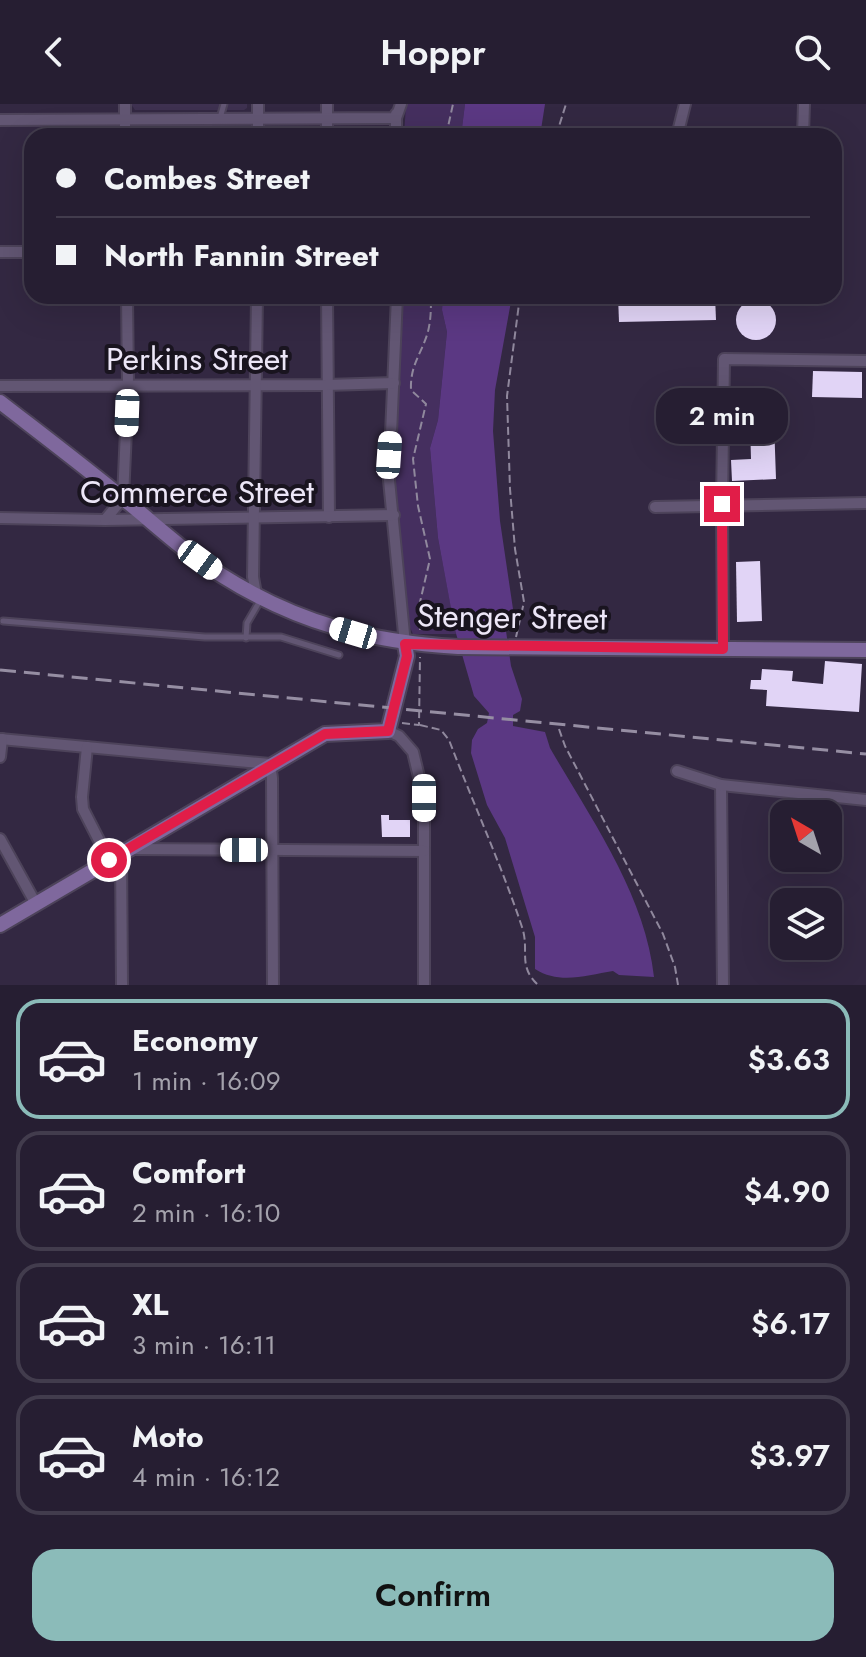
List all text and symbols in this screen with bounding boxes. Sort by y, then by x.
text: Hoppr [380,26,486,78]
icon: back [32,30,76,74]
icon: search [790,30,834,74]
text: Combes Street [104,157,310,200]
text: North Fannin Street [104,234,378,277]
street label: Perkins Street [106,336,288,382]
callout: 2 min [656,388,788,444]
car [114,389,140,437]
text: 2 min [689,397,755,435]
car [375,430,403,480]
street label: Commerce Street [80,469,314,515]
route end [704,486,740,522]
car [174,536,226,584]
street label: Stenger Street [417,592,608,642]
car [327,615,379,651]
car [412,774,436,822]
north arrow [770,800,842,872]
map controls [770,800,842,960]
car [220,838,268,862]
route start [91,842,127,878]
button: layers [770,888,842,960]
text: Economy [132,1019,258,1062]
icon: car [36,1023,108,1095]
text: $3.63 [748,1038,830,1081]
text: 1 min · 16:09 [132,1062,281,1100]
text: Comfort [132,1151,245,1194]
icon: car [36,1155,108,1227]
text: $4.90 [744,1170,830,1213]
text: 2 min · 16:10 [132,1194,280,1232]
text: XL [132,1283,168,1326]
icon: car [36,1287,108,1359]
text: $6.17 [751,1302,830,1345]
text: 3 min · 16:11 [132,1326,276,1364]
text: Moto [132,1415,204,1458]
icon: car [36,1419,108,1491]
text: $3.97 [749,1434,830,1477]
text: 4 min · 16:12 [132,1458,280,1496]
button: Confirm [32,1549,834,1641]

